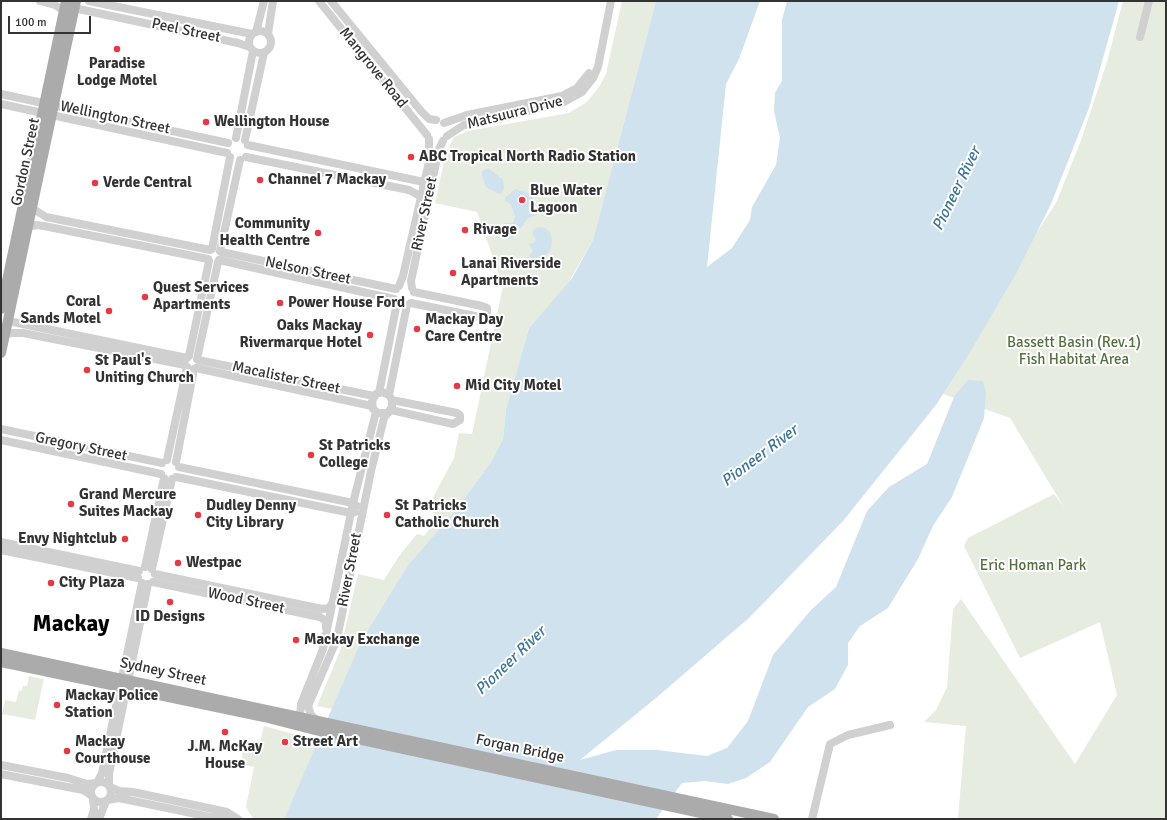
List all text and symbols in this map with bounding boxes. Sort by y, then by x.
scale bar [10,8,93,34]
text: 100 m [15,15,47,30]
street label: Peel Street [150,15,222,47]
street label: Mangrove Road [335,24,411,112]
marker: Paradise Lodge Motel [112,44,122,54]
place label: Paradise Lodge Motel [77,55,157,90]
street label: Matsuura Drive [465,92,565,134]
street label: Wellington Street [58,98,172,138]
place label: Wellington House [214,113,329,131]
street label: Gordon Street [8,117,44,207]
marker: Wellington House [201,117,211,127]
water label: Pioneer River [929,144,985,234]
place label: ABC Tropical North Radio Station [419,148,636,166]
marker: ABC Tropical North Radio Station [406,152,416,162]
place label: Channel 7 Mackay [268,171,386,189]
place label: Verde Central [103,174,192,192]
marker: Channel 7 Mackay [255,175,265,185]
street label: River Street [408,175,442,253]
marker: Verde Central [90,178,100,188]
place label: Blue Water Lagoon [530,182,602,217]
marker: Blue Water Lagoon [517,195,527,205]
place label: Community Health Centre [219,215,310,250]
place label: Rivage [473,221,517,239]
marker: Rivage [460,225,470,235]
marker: Community Health Centre [313,228,323,238]
street label: Nelson Street [264,253,352,289]
place label: Lanai Riverside Apartments [461,255,561,290]
marker: Lanai Riverside Apartments [448,268,458,278]
place label: Quest Services Apartments [153,279,249,314]
marker: Quest Services Apartments [140,292,150,302]
place label: Coral Sands Motel [21,293,101,328]
place label: Power House Ford [288,294,405,312]
marker: Power House Ford [275,298,285,308]
marker: Coral Sands Motel [104,306,114,316]
place label: Mackay Day Care Centre [425,311,503,346]
place label: Oaks Mackay Rivermarque Hotel [240,317,362,352]
marker: Mackay Day Care Centre [412,324,422,334]
marker: Oaks Mackay Rivermarque Hotel [365,330,375,340]
park label: Bassett Basin (Rev.1) Fish Habitat Area [1007,334,1141,369]
place label: St Paul's Uniting Church [95,352,194,387]
street label: Macalister Street [230,358,342,398]
marker: St Paul's Uniting Church [82,365,92,375]
place label: Mid City Motel [465,377,561,395]
marker: Mid City Motel [452,381,462,391]
water label: Pioneer River [718,421,802,491]
street label: Gregory Street [33,428,129,466]
place label: St Patricks College [319,437,390,472]
marker: St Patricks College [306,450,316,460]
place label: Grand Mercure Suites Mackay [79,486,176,521]
place label: Dudley Denny City Library [206,497,296,532]
place label: St Patricks Catholic Church [395,497,499,532]
marker: Grand Mercure Suites Mackay [66,499,76,509]
marker: Dudley Denny City Library [193,510,203,520]
marker: St Patricks Catholic Church [382,510,392,520]
place label: Envy Nightclub [18,530,117,548]
street label: River Street [334,531,366,609]
marker: Envy Nightclub [120,534,130,544]
place label: Westpac [186,554,241,572]
park label: Eric Homan Park [980,557,1086,575]
marker: Westpac [173,558,183,568]
place label: City Plaza [59,574,125,592]
marker: City Plaza [46,578,56,588]
street label: Wood Street [206,584,286,618]
marker: ID Designs [165,597,175,607]
place label: ID Designs [135,608,205,626]
district label: Mackay [33,611,109,639]
water label: Pioneer River [472,623,550,699]
place label: Mackay Exchange [304,631,420,649]
marker: Mackay Exchange [291,635,301,645]
street label: Sydney Street [118,654,208,690]
place label: Mackay Police Station [65,687,158,722]
marker: Mackay Police Station [52,700,62,710]
marker: J.M. McKay House [220,727,230,737]
street label: Forgan Bridge [474,731,566,767]
place label: Mackay Courthouse [75,733,151,768]
place label: Street Art [293,733,358,751]
marker: Street Art [280,737,290,747]
place label: J.M. McKay House [188,738,262,773]
marker: Mackay Courthouse [62,746,72,756]

